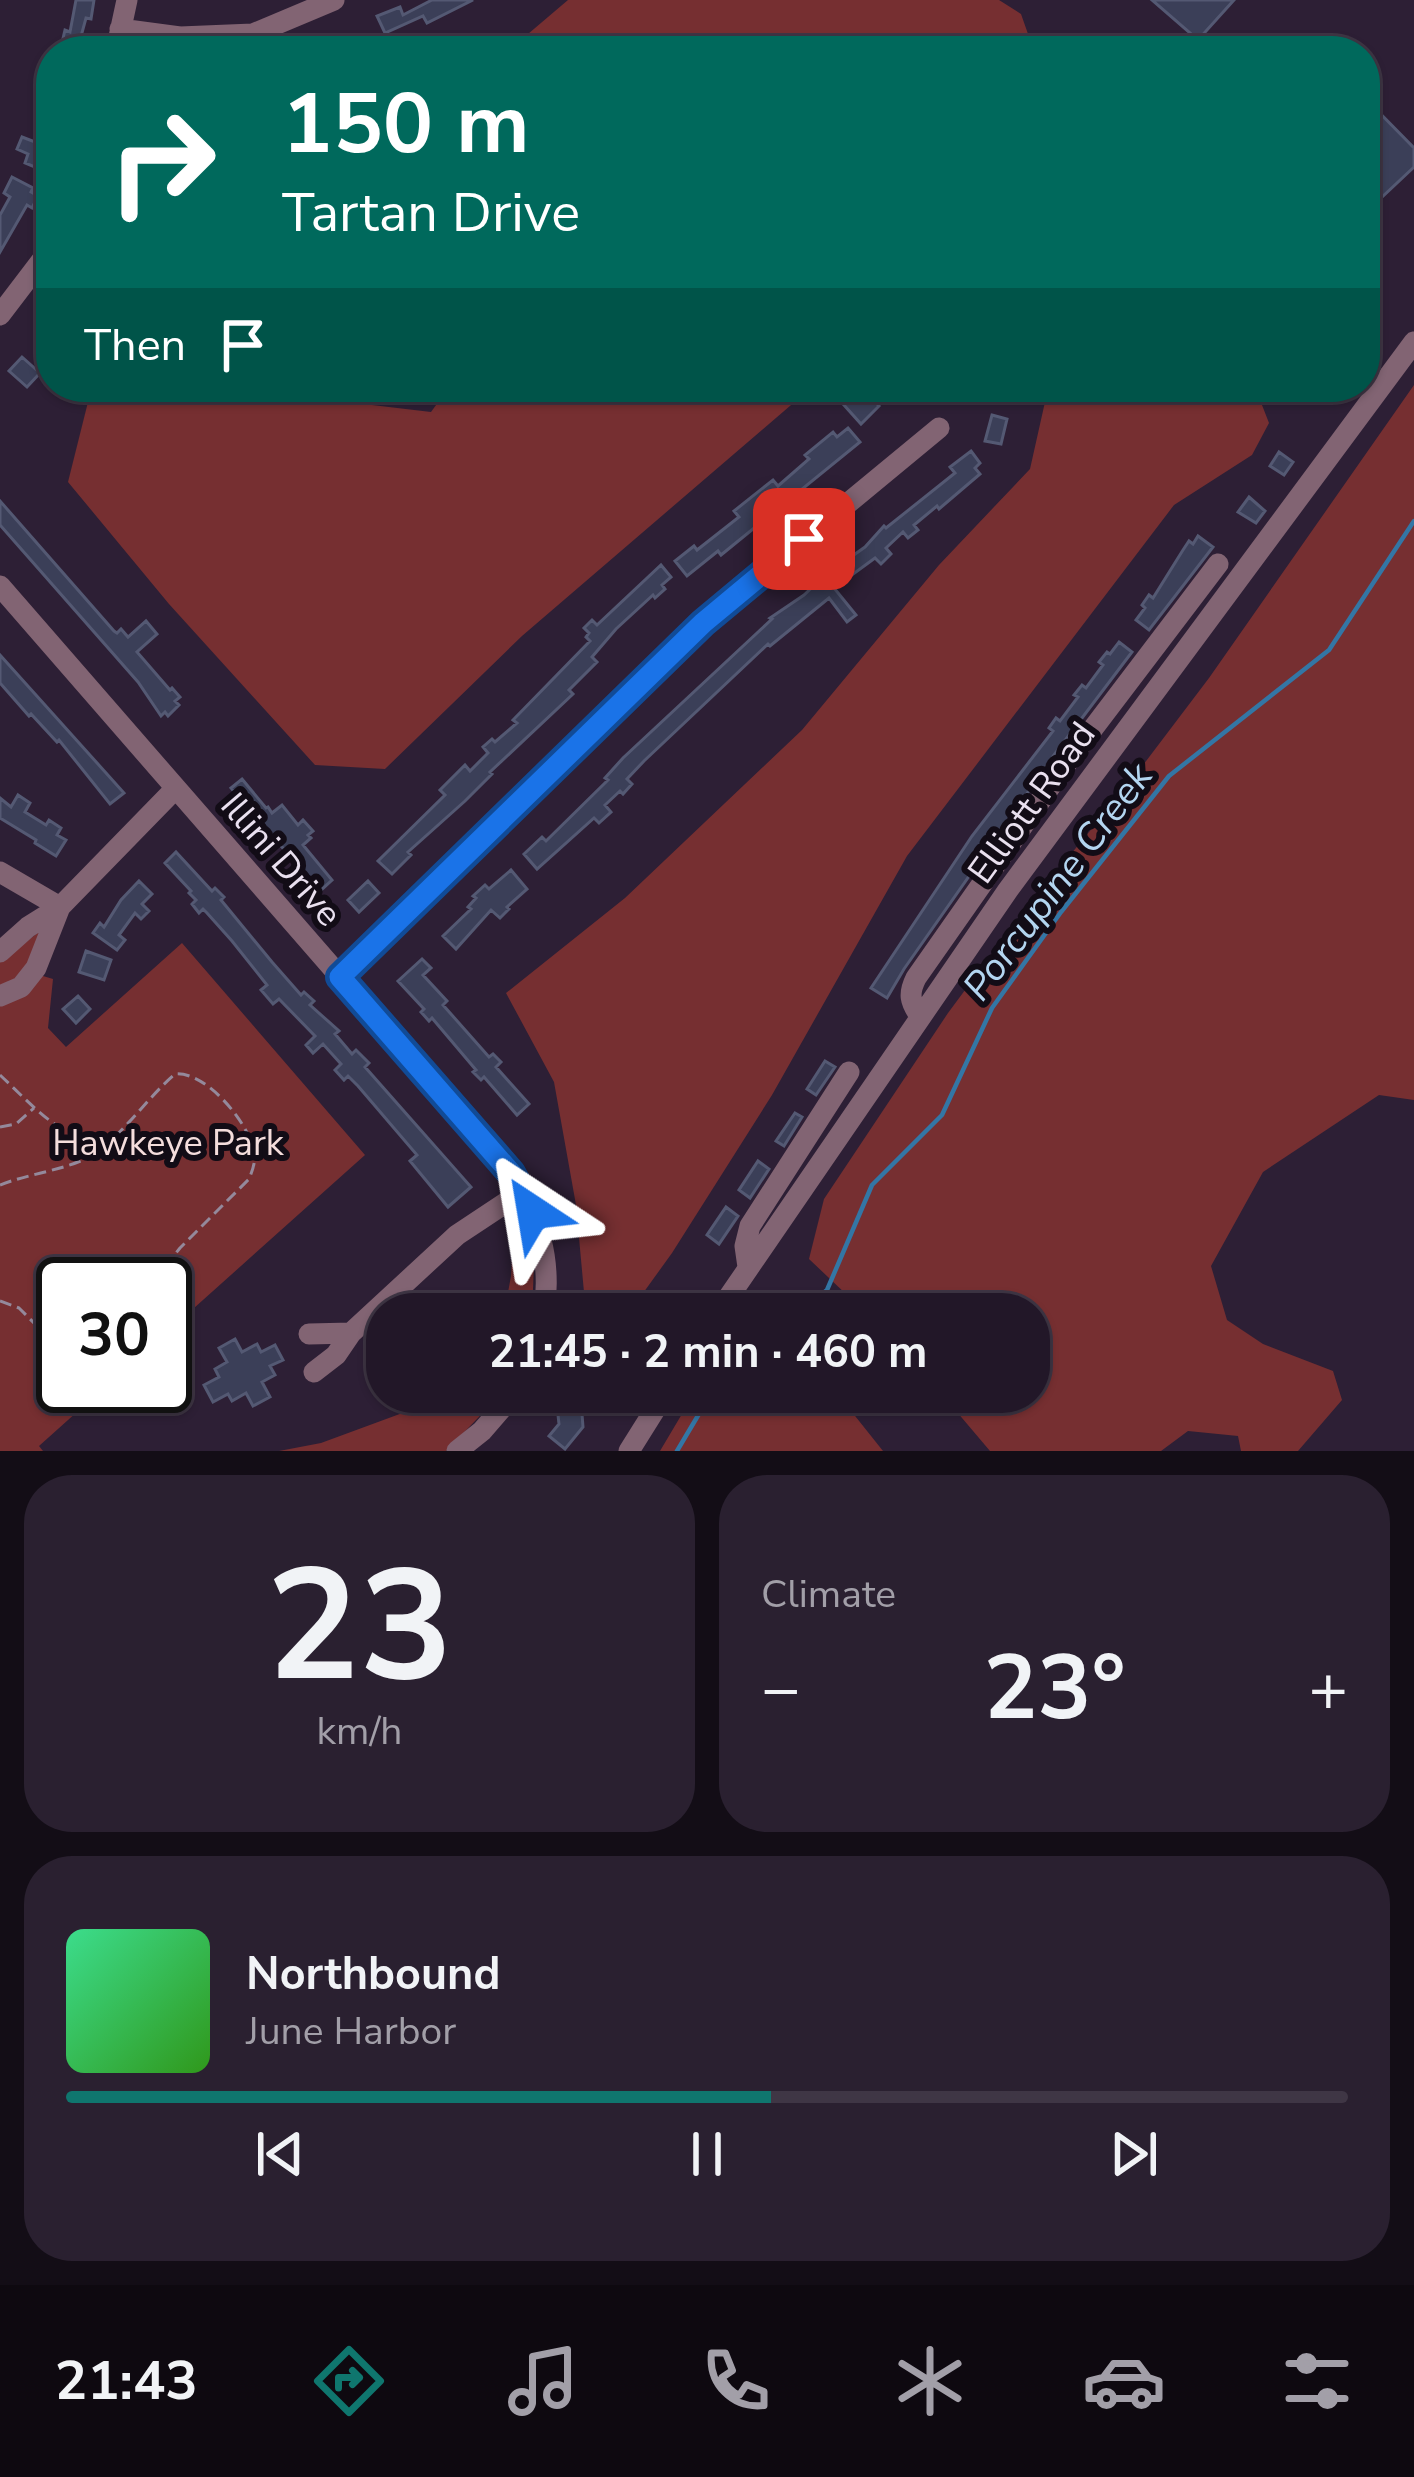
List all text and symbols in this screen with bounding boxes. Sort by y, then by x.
text: 150 m [282,67,530,182]
icon: right [84,84,240,240]
text: Tartan Drive [282,176,580,250]
icon: arrive [210,312,276,378]
text: Then [84,315,186,376]
pin [753,488,855,590]
icon: arrive [771,506,837,572]
street label: Elliott Road [957,712,1107,894]
water label: Porcupine Creek [951,751,1166,1012]
street label: Illini Drive [209,783,353,937]
park label: Hawkeye Park [52,1119,285,1168]
position arrow [470,1149,596,1275]
speed limit sign: 30 [36,1257,192,1413]
text: 21:45 · 2 min · 460 m [488,1322,928,1383]
text: 23 [266,1520,453,1733]
text: Climate [761,1568,896,1621]
text: 23° [983,1627,1126,1750]
text: − [761,1644,801,1734]
text: + [1308,1644,1348,1734]
text: km/h [317,1705,402,1758]
text: Northbound [246,1944,500,2005]
text: June Harbor [246,2005,456,2058]
icon: previous [247,2121,313,2187]
icon: pause [674,2121,740,2187]
icon: next [1101,2121,1167,2187]
icon: directions [307,2339,391,2423]
icon: music [501,2339,585,2423]
icon: phone [694,2339,778,2423]
icon: climate [888,2339,972,2423]
icon: car [1082,2339,1166,2423]
icon: filters [1275,2339,1359,2423]
text: 21:43 [55,2344,198,2418]

